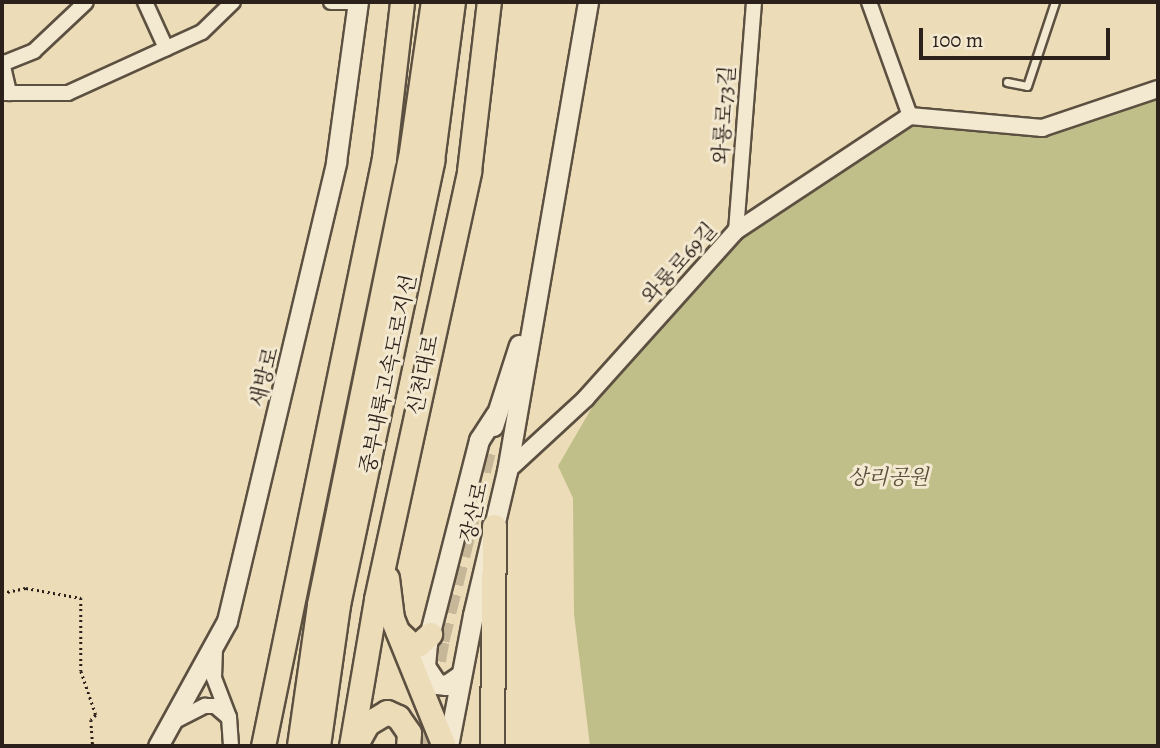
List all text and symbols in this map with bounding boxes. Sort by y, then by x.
scale bar [922,14,1113,58]
text: 100 m [932,26,983,54]
street label: 와룡로73길 [708,65,740,165]
street label: 와룡로69길 [636,217,722,309]
street label: 중부내륙고속도로지선 [355,272,421,476]
street label: 신천대로 [402,333,444,417]
street label: 새방로 [244,344,284,410]
park label: 상리공원 [847,464,929,490]
street label: 장산로 [455,480,493,544]

